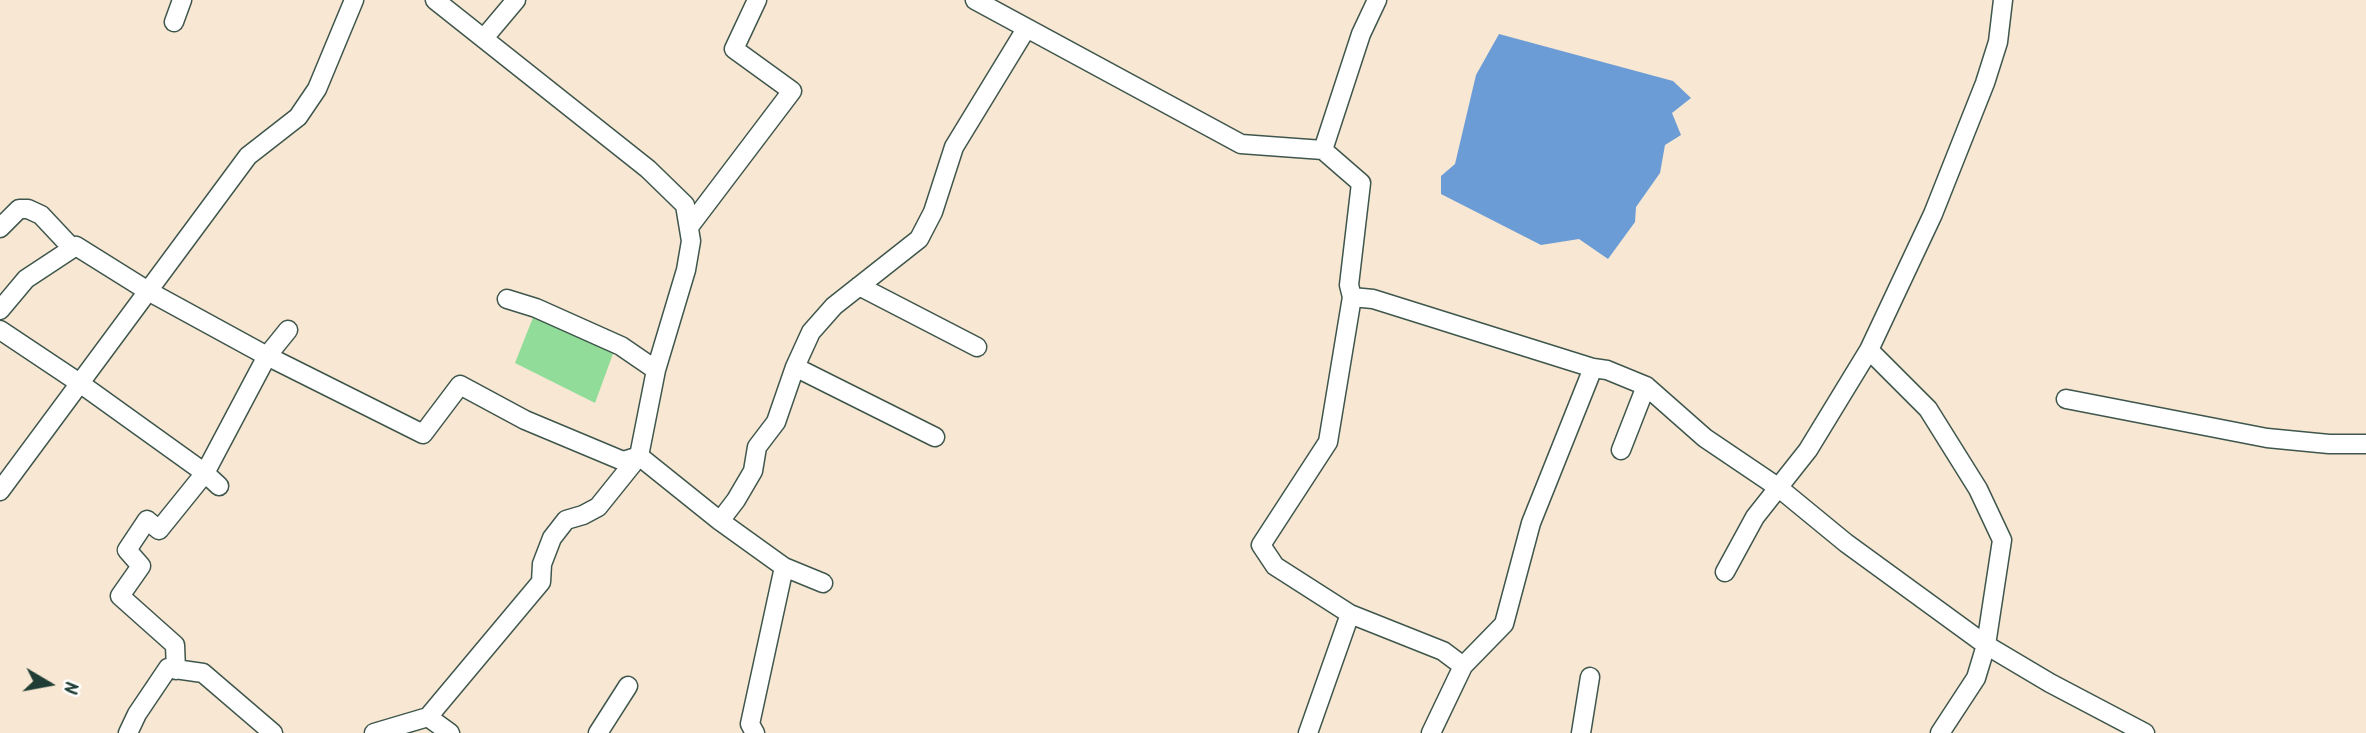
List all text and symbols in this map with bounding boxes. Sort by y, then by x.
north arrow [14,649,84,719]
text: N [54,679,85,696]

